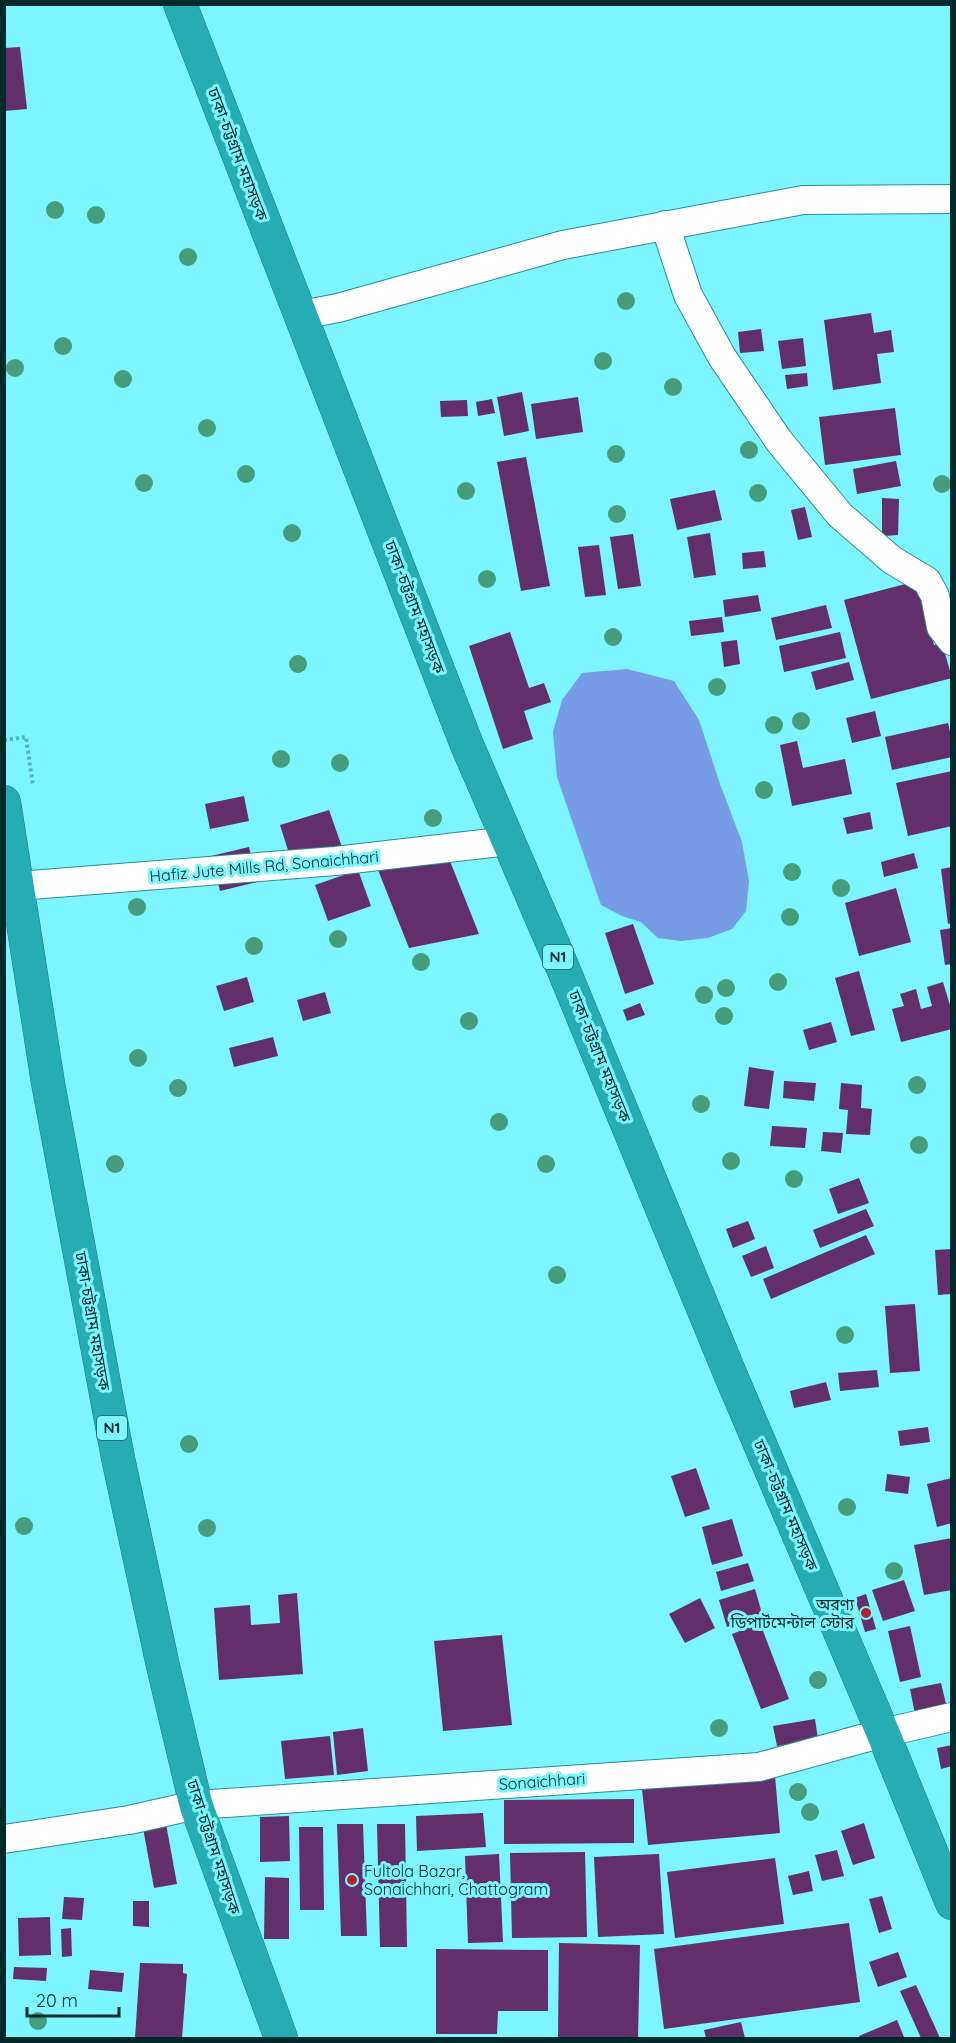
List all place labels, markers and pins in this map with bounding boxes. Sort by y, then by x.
place label: অরণ্য ডিপার্টমেন্টাল স্টোর [730,1594,855,1632]
marker: অরণ্য ডিপার্টমেন্টাল স্টোর [859,1606,873,1620]
place label: Fultola Bazar, Sonaichhari, Chattogram [364,1861,548,1899]
marker: Fultola Bazar, Sonaichhari, Chattogram [345,1873,359,1887]

